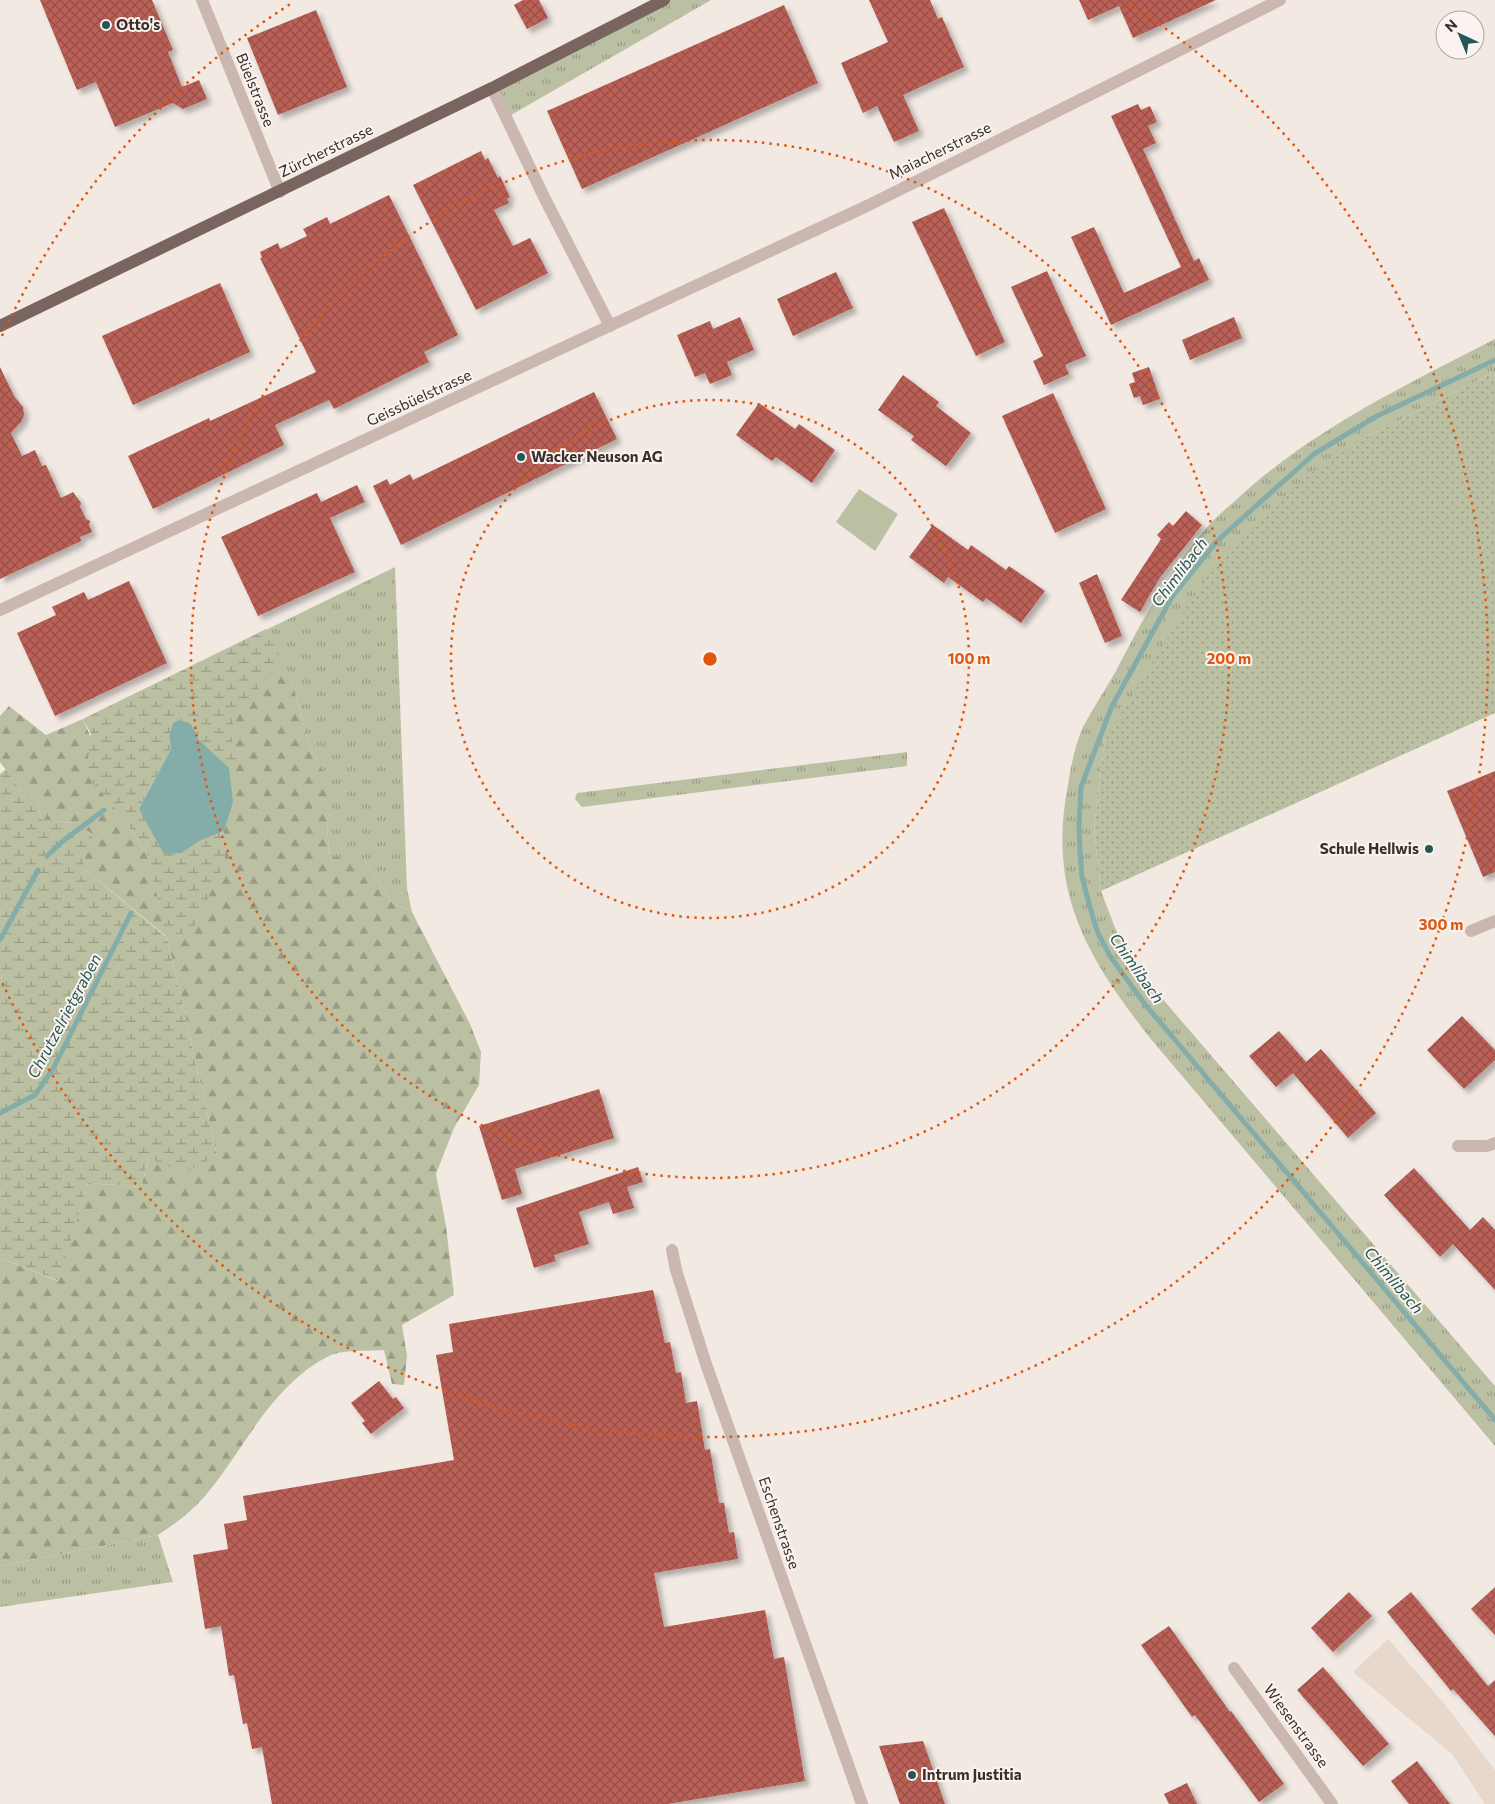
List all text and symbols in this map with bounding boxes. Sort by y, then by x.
north arrow [1435,10,1485,60]
place label: Otto's [116,15,160,33]
text: N [1441,16,1460,35]
marker: Otto's [100,19,112,31]
street label: Büelstrasse [233,50,279,129]
street label: Maiacherstrasse [885,118,994,183]
street label: Zürcherstrasse [276,120,375,181]
street label: Geissbüelstrasse [363,365,474,429]
place label: Wacker Neuson AG [531,447,663,465]
marker: Wacker Neuson AG [515,451,527,463]
water label: Chimlibach [1147,534,1211,610]
text: 100 m [948,649,990,667]
text: 200 m [1207,649,1251,667]
centre of rings [701,650,719,668]
place label: Schule Hellwis [1320,839,1419,857]
marker: Schule Hellwis [1423,843,1435,855]
text: 300 m [1419,915,1463,933]
water label: Chimlibach [1106,929,1169,1006]
water label: Chrutzelrietgraben [23,950,104,1081]
water label: Chimlibach [1361,1242,1428,1317]
street label: Eschenstrasse [756,1474,804,1571]
street label: Wiesenstrasse [1261,1680,1333,1771]
place label: Intrum Justitia [922,1765,1022,1783]
marker: Intrum Justitia [906,1769,918,1781]

